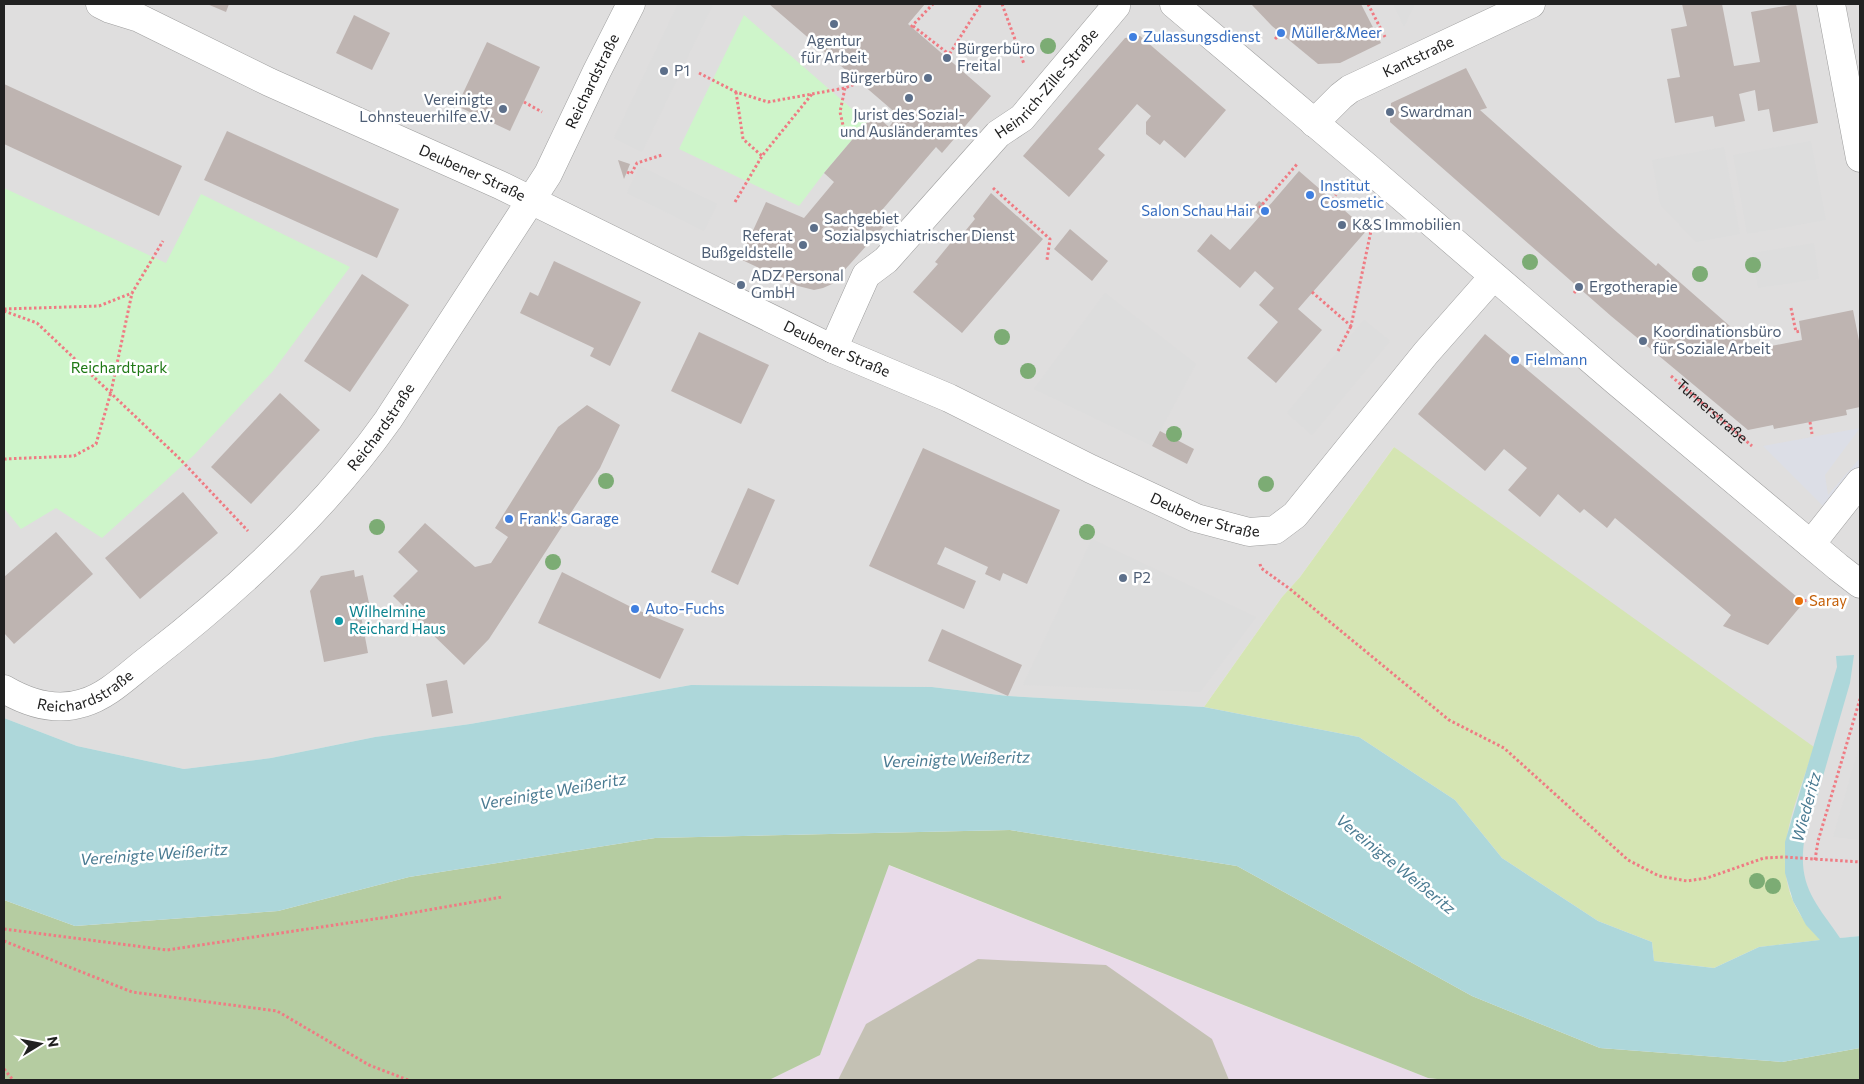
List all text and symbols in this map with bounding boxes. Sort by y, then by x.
marker: Agentur für Arbeit [828,18,840,30]
place label: Müller&Meer [1291,23,1382,41]
street label: Heinrich-Zille-Straße [991,24,1101,142]
place label: Zulassungsdienst [1143,27,1261,45]
marker: Müller&Meer [1275,27,1287,39]
street label: Reichardstraße [561,30,622,131]
place label: Agentur für Arbeit [801,31,867,66]
marker: Zulassungsdienst [1127,31,1139,43]
street label: Kantstraße [1379,32,1456,80]
place label: Bürgerbüro Freital [957,39,1035,74]
marker: Bürgerbüro Freital [941,52,953,64]
place label: P1 [674,61,690,79]
marker: P1 [658,65,670,77]
place label: Bürgerbüro [840,68,918,86]
marker: Bürgerbüro [922,72,934,84]
place label: Vereinigte Lohnsteuerhilfe e.V. [359,90,493,125]
marker: Jurist des Sozial- und Ausländeramtes [903,92,915,104]
place label: Swardman [1400,102,1472,120]
marker: Vereinigte Lohnsteuerhilfe e.V. [497,103,509,115]
place label: Jurist des Sozial- und Ausländeramtes [840,105,978,140]
marker: Swardman [1384,106,1396,118]
street label: Deubener Straße [416,140,529,204]
place label: Institut Cosmetic [1320,176,1384,211]
marker: Institut Cosmetic [1304,189,1316,201]
place label: Salon Schau Hair [1141,201,1255,219]
marker: Salon Schau Hair [1259,205,1271,217]
place label: Sachgebiet Sozialpsychiatrischer Dienst [824,209,1015,244]
place label: K&S Immobilien [1352,215,1461,233]
marker: K&S Immobilien [1336,219,1348,231]
marker: Sachgebiet Sozialpsychiatrischer Dienst [808,222,820,234]
place label: Referat Bußgeldstelle [701,226,793,261]
marker: Referat Bußgeldstelle [797,239,809,251]
place label: ADZ Personal GmbH [751,266,844,301]
place label: Ergotherapie [1589,277,1678,295]
marker: ADZ Personal GmbH [735,279,747,291]
marker: Ergotherapie [1573,281,1585,293]
street label: Deubener Straße [781,316,893,380]
place label: Koordinationsbüro für Soziale Arbeit [1653,322,1782,357]
marker: Koordinationsbüro für Soziale Arbeit [1637,335,1649,347]
place label: Fielmann [1525,350,1587,368]
marker: Fielmann [1509,354,1521,366]
park label: Reichardtpark [71,358,167,376]
street label: Turnerstraße [1673,375,1752,446]
street label: Reichardstraße [343,379,418,474]
street label: Deubener Straße [1148,488,1260,540]
place label: Frank's Garage [519,509,619,527]
marker: Frank's Garage [503,513,515,525]
place label: P2 [1133,568,1151,586]
marker: P2 [1117,572,1129,584]
place label: Saray [1809,591,1847,609]
marker: Saray [1793,595,1805,607]
place label: Auto-Fuchs [645,599,725,617]
place label: Wilhelmine Reichard Haus [349,602,446,637]
marker: Auto-Fuchs [629,603,641,615]
marker: Wilhelmine Reichard Haus [333,615,345,627]
street label: Reichardstraße [36,666,136,715]
water label: Vereinigte Weißeritz [882,746,1030,771]
water label: Vereinigte Weißeritz [478,768,628,813]
water label: Wiederitz [1787,770,1824,844]
water label: Vereinigte Weißeritz [1333,810,1460,918]
water label: Vereinigte Weißeritz [79,839,229,868]
north arrow [15,1019,65,1069]
text: N [44,1035,63,1048]

